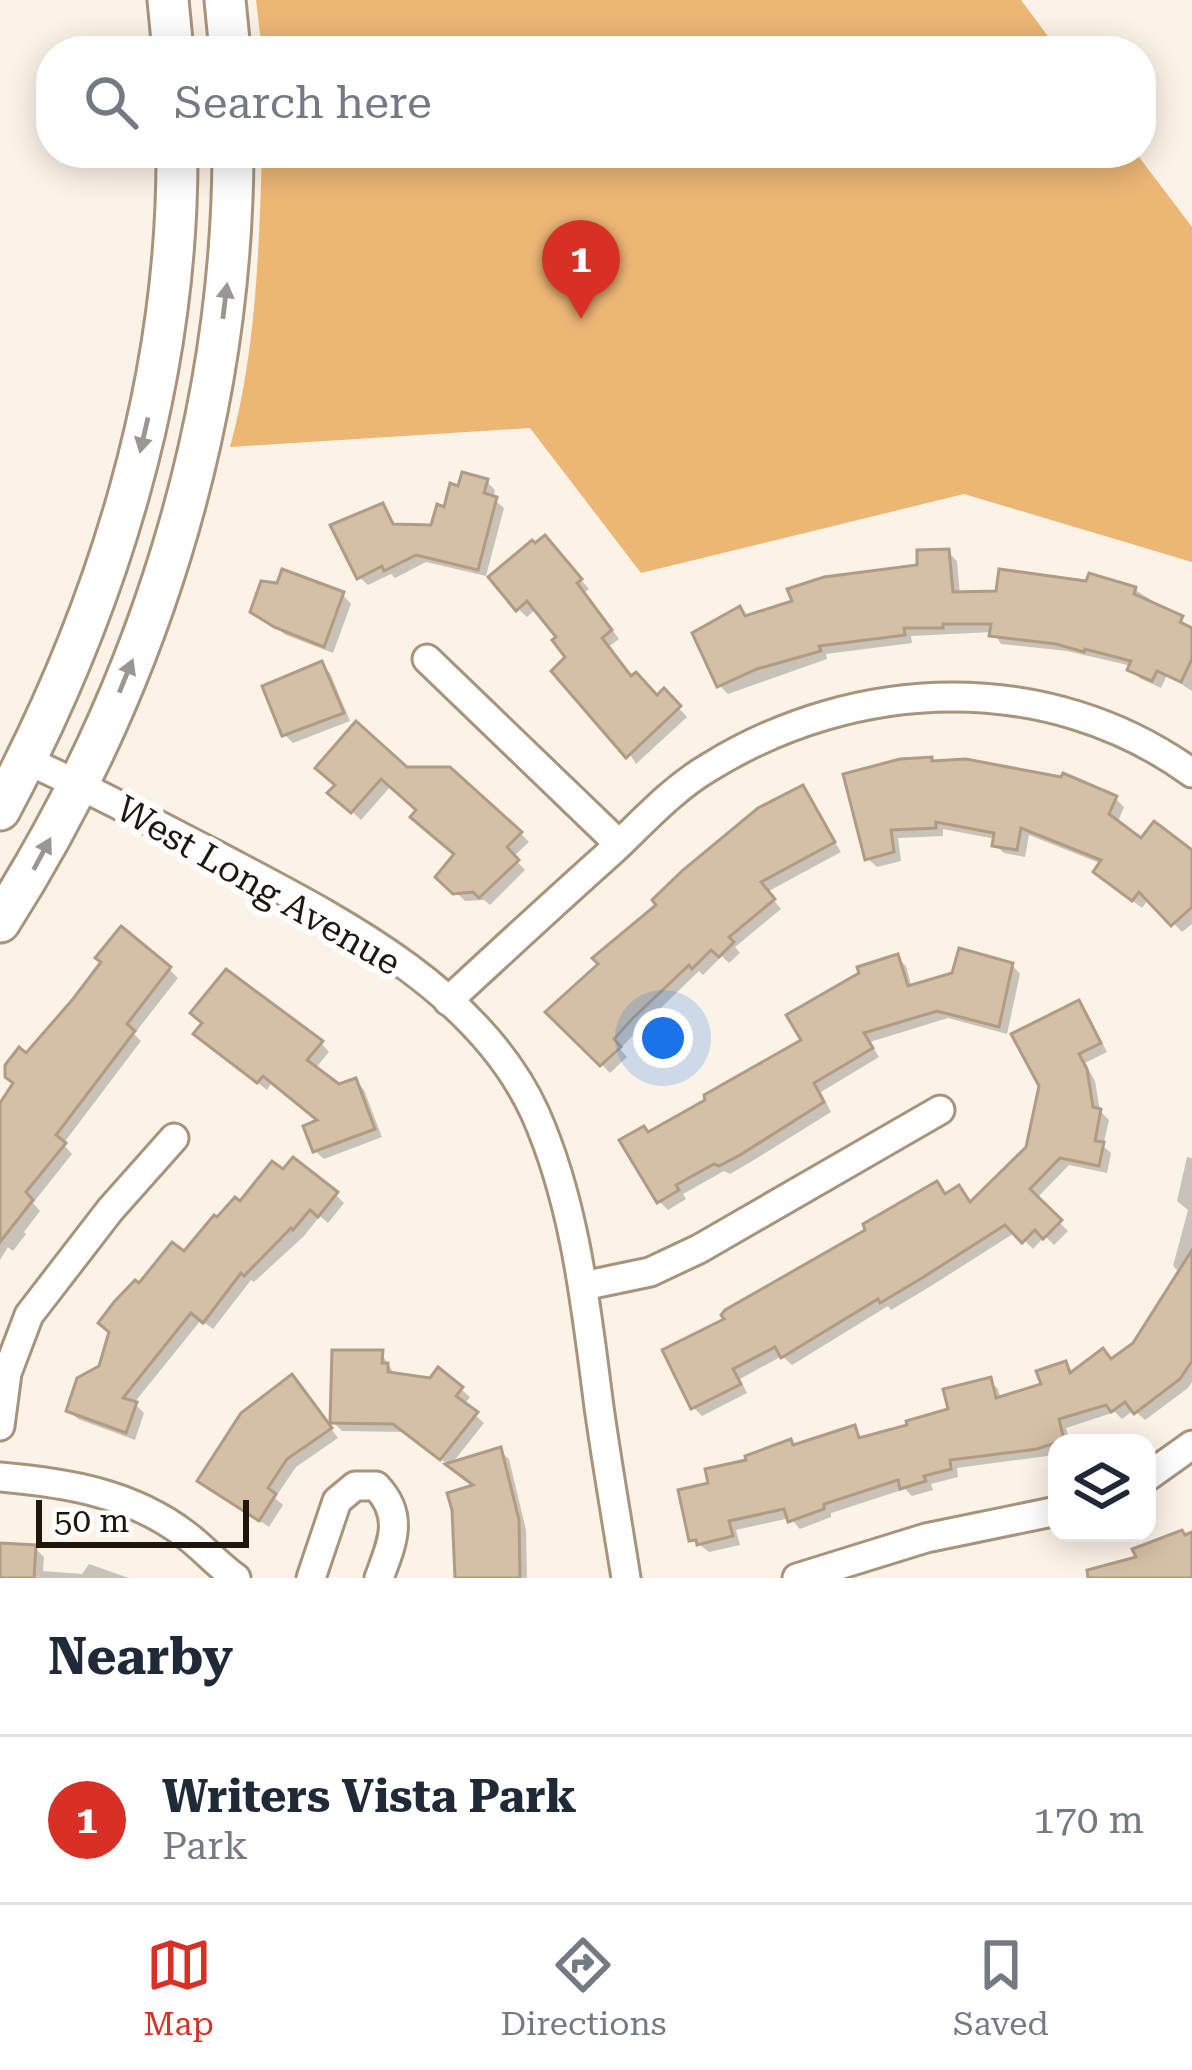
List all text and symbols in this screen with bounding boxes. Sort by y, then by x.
search box [36,36,1156,168]
icon: search [78,69,144,135]
text: Search here [174,76,432,129]
pin: 1 [542,220,620,319]
one-way arrow [215,282,234,319]
one-way arrow [134,417,153,454]
one-way arrow [117,658,136,694]
street label: West Long Avenue [109,787,408,984]
one-way arrow [31,836,52,871]
your location [633,1008,693,1068]
map controls [1048,1434,1156,1542]
button: layers [1048,1434,1156,1542]
scale bar [36,1494,249,1547]
text: 50 m [54,1501,129,1540]
text: Nearby [48,1627,233,1686]
text: Writers Vista Park [162,1770,577,1823]
text: 1 [76,1797,98,1843]
text: 170 m [1033,1797,1144,1843]
text: Park [162,1823,248,1869]
tab: Map [143,1932,214,2043]
tab: Directions [500,1932,666,2043]
tab: Saved [953,1932,1049,2043]

